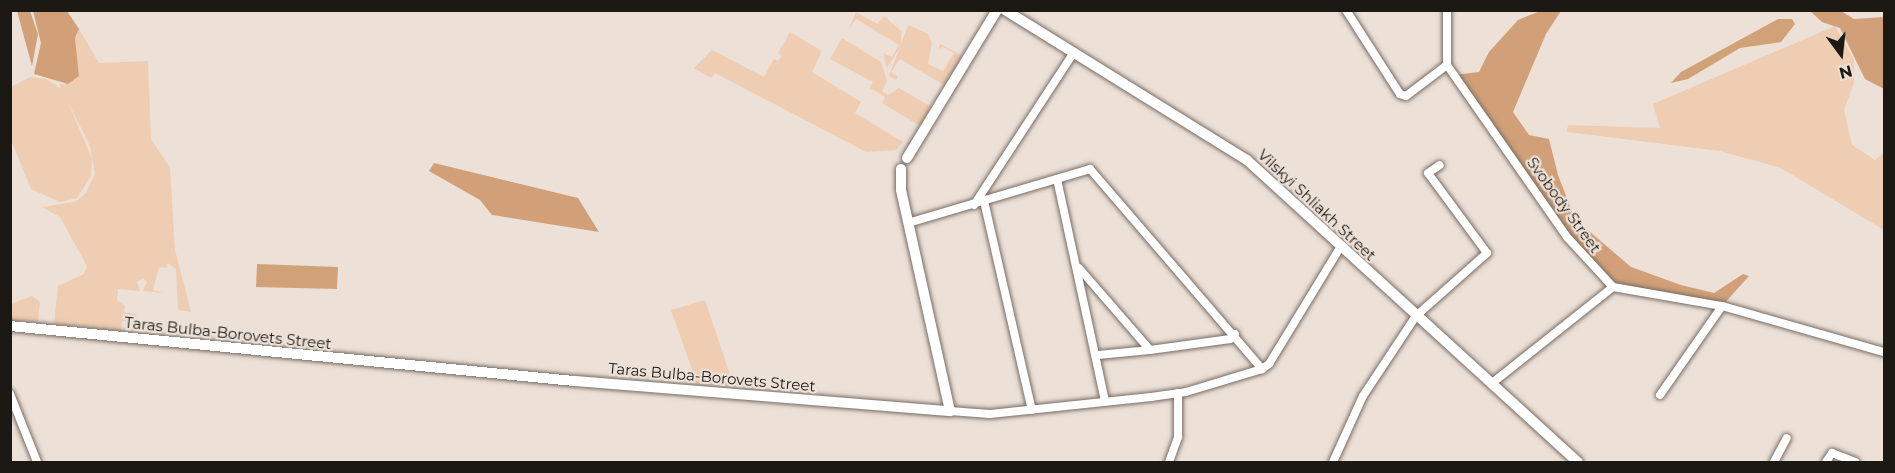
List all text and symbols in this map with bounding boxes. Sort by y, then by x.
north arrow [1811,24,1871,84]
text: N [1837,61,1854,83]
street label: Vilskyi Shliakh Street [1254,146,1380,264]
street label: Svobody Street [1523,154,1605,256]
street label: Taras Bulba-Borovets Street [124,313,332,353]
street label: Taras Bulba-Borovets Street [608,359,816,395]

